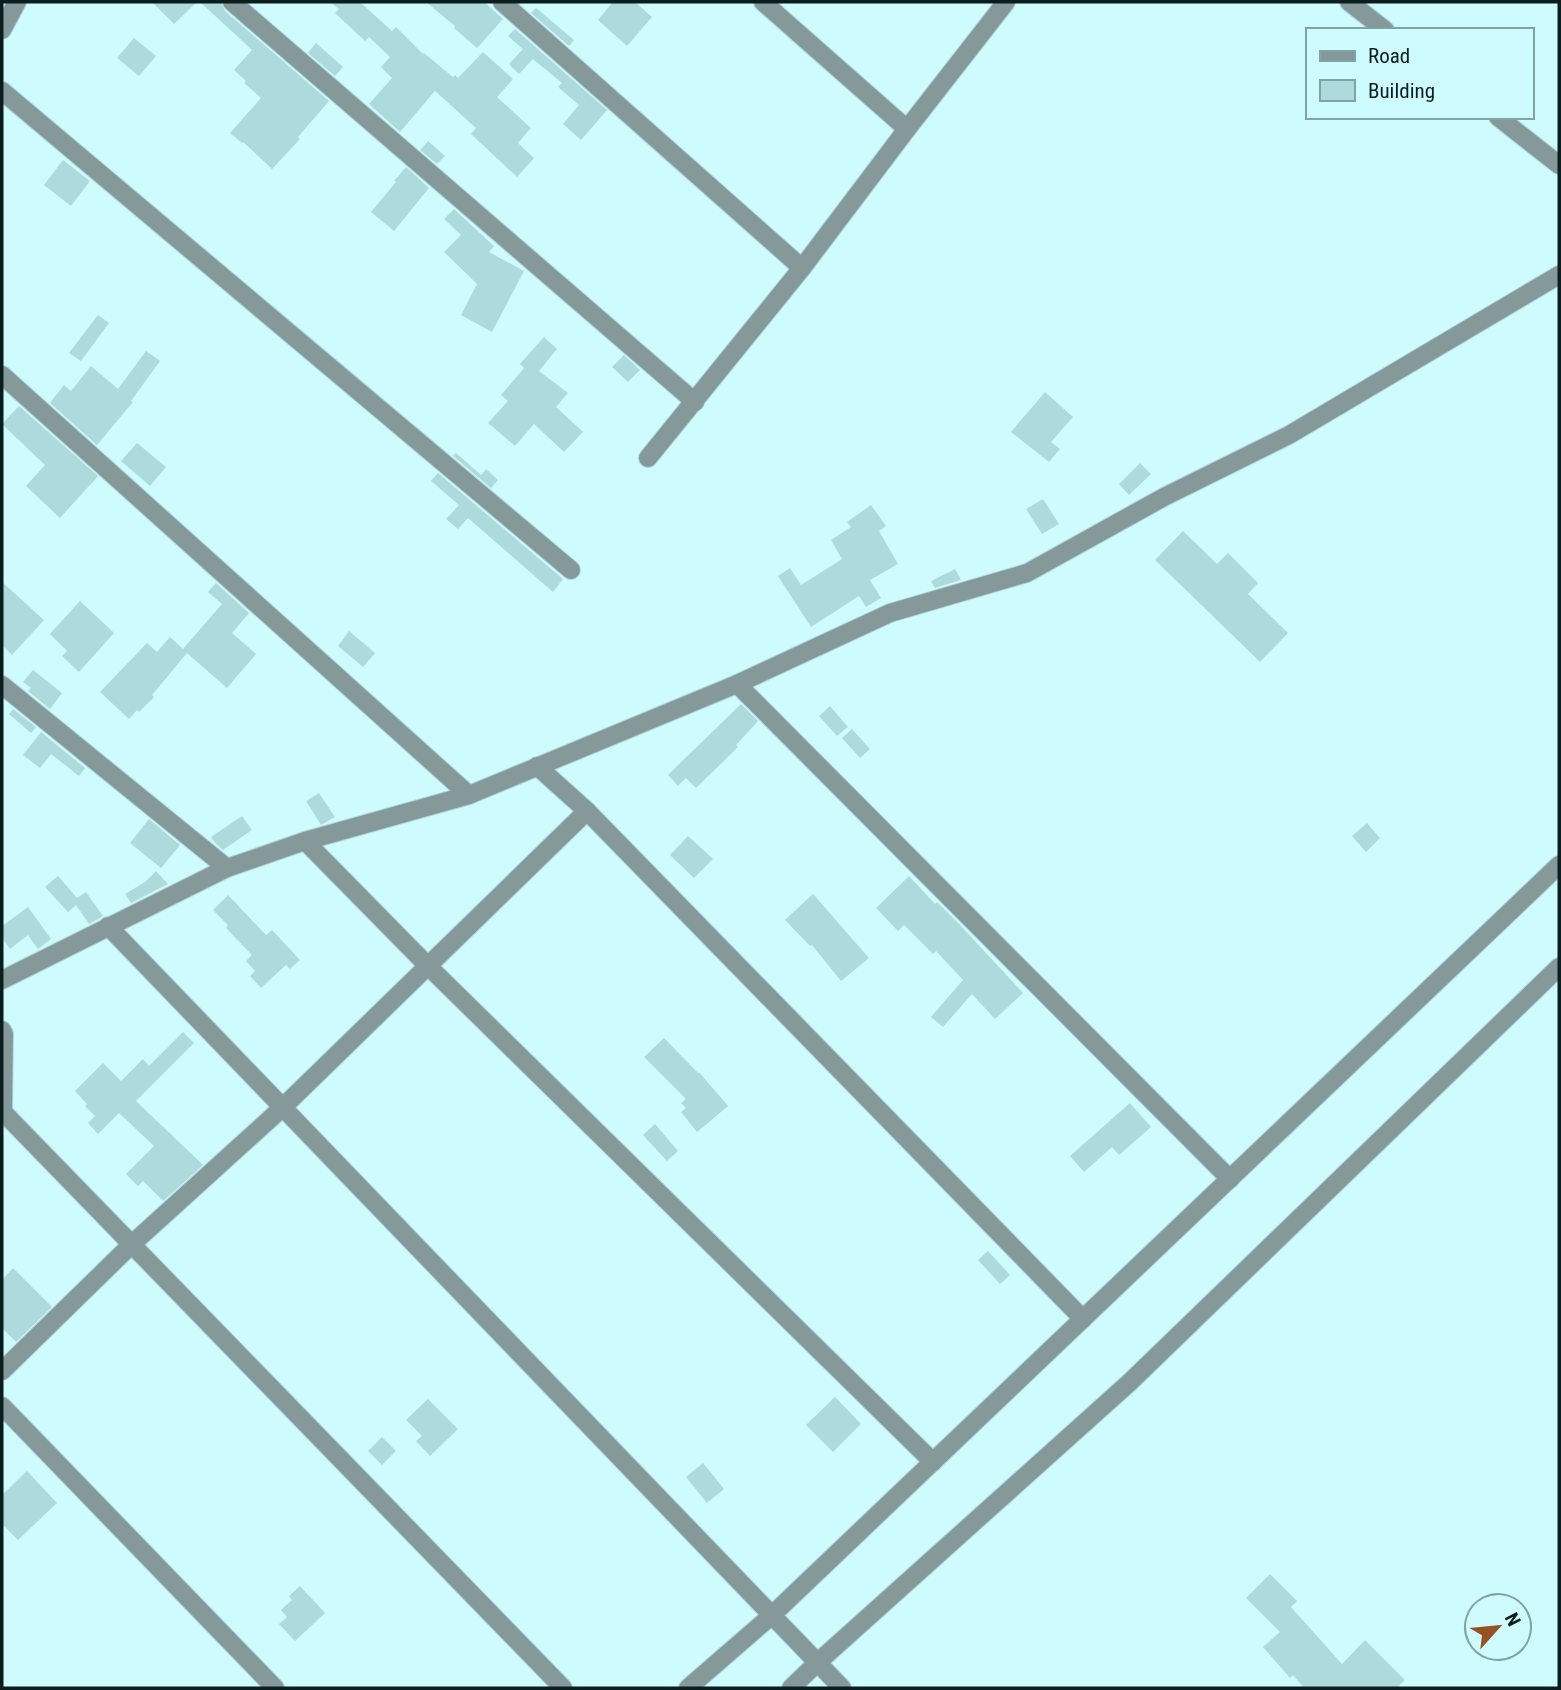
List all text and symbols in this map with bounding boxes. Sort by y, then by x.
legend [1306,28,1533,119]
text: Road [1368,44,1410,68]
text: Building [1368,79,1435,103]
north arrow [1463,1592,1533,1662]
text: N [1500,1609,1526,1630]

